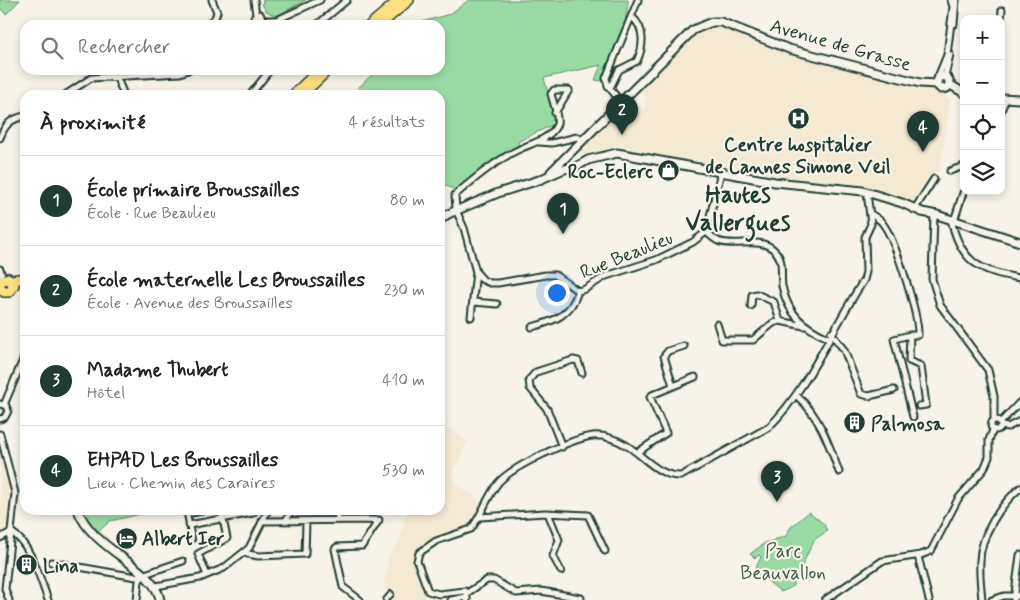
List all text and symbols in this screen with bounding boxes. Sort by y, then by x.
street label: Avenue de Grasse [767,13,914,78]
map controls [960,15,1005,195]
button: + [960,15,1005,60]
search box [20,20,445,75]
icon: search [38,34,66,62]
text: Rechercher [78,35,170,60]
button: − [960,60,1005,105]
pin: 2 [606,94,638,135]
button: locate [960,105,1005,150]
hospital icon: Centre hospitalier de Cannes Simone Veil [786,106,810,130]
text: À proximité [40,109,146,137]
pin: 4 [907,111,939,152]
text: 4 résultats [349,112,425,133]
place label: Centre hospitalier de Cannes Simone Veil [706,133,891,180]
button: layers [960,150,1005,195]
shop icon: Roc-Eclerc [657,159,681,183]
place label: Roc-Eclerc [568,160,653,185]
text: École primaire Broussailles [87,178,300,203]
district label: Hautes Vallergues [686,180,791,242]
text: 1 [52,190,60,211]
text: 80 m [390,190,425,211]
pin: 1 [547,193,579,234]
text: École · Rue Beaulieu [87,203,216,224]
street label: Rue Beaulieu [577,225,677,285]
text: École maternelle Les Broussailles [87,268,365,293]
text: 2 [52,280,60,301]
text: 230 m [384,280,425,301]
your location [544,280,570,306]
text: École · Avenue des Broussailles [87,293,293,314]
text: Madame Thubert [87,358,228,383]
text: 3 [52,370,60,391]
text: 410 m [382,370,425,391]
text: Hôtel [87,383,125,404]
building icon: Palmosa [843,411,867,435]
place label: Palmosa [871,412,945,437]
text: EHPAD Les Broussailles [87,448,278,473]
text: 4 [51,460,61,481]
text: 530 m [382,460,425,481]
pin: 3 [761,461,793,502]
text: Lieu · Chemin des Caraires [87,473,275,494]
hotel icon: Albert Ier [114,526,138,550]
place label: Albert Ier [142,527,224,552]
park label: Parc Beauvallon [740,539,826,586]
building icon: Lina [15,553,39,577]
place label: Lina [43,554,78,579]

